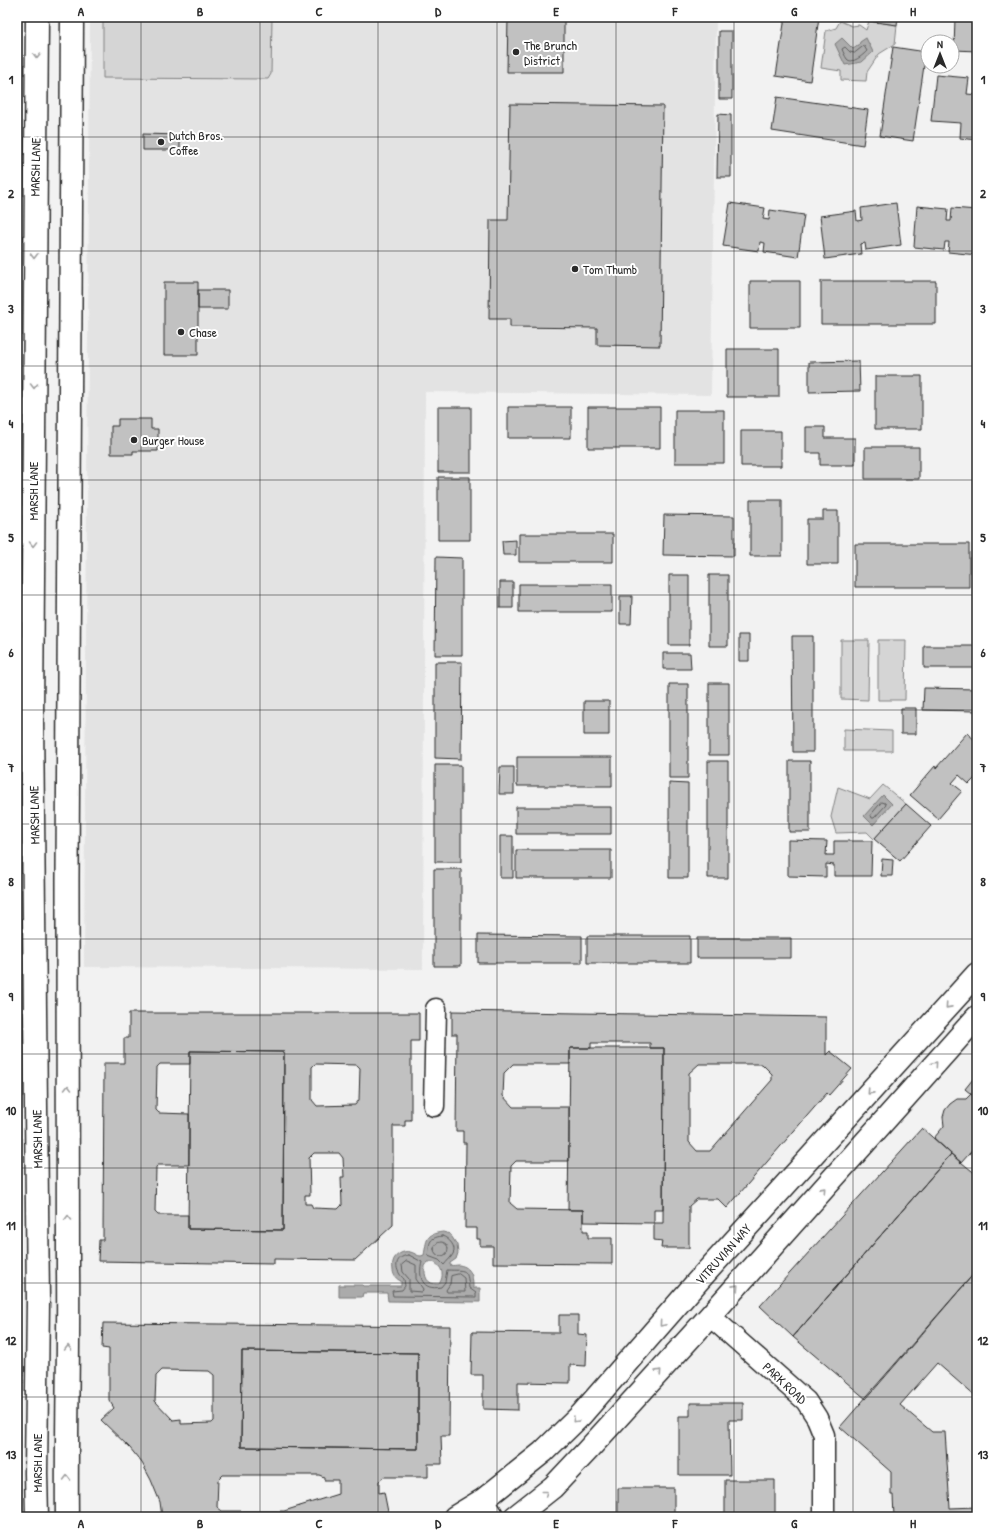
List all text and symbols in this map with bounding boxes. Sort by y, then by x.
text: A [78,2,85,20]
text: B [197,2,204,20]
text: C [315,2,323,20]
text: D [435,2,442,20]
text: E [553,2,559,20]
text: F [672,2,679,20]
text: G [791,2,798,20]
text: H [910,2,916,20]
north arrow [920,34,960,74]
place label: The Brunch District [524,36,577,69]
text: N [937,37,943,51]
marker: The Brunch District [511,47,521,57]
one-way arrow [33,53,41,59]
text: 1 [9,70,14,88]
text: 1 [981,70,986,88]
place label: Dutch Bros. Coffee [169,126,223,159]
street label: MARSH LANE [25,137,45,197]
marker: Dutch Bros. Coffee [156,137,166,147]
text: 2 [8,184,15,202]
text: 2 [980,184,987,202]
one-way arrow [30,253,39,259]
place label: Tom Thumb [583,260,637,278]
marker: Tom Thumb [570,264,580,274]
text: 3 [8,299,14,317]
text: 3 [980,299,986,317]
place label: Chase [189,323,217,341]
marker: Chase [176,327,186,337]
one-way arrow [30,383,38,389]
text: 4 [9,414,14,432]
text: 4 [981,414,986,432]
place label: Burger House [142,431,204,449]
marker: Burger House [129,435,139,445]
street label: MARSH LANE [24,461,42,520]
text: 5 [8,528,14,546]
text: 5 [980,528,986,546]
one-way arrow [29,541,37,547]
text: 6 [8,643,14,661]
text: 6 [980,643,986,661]
text: 7 [7,758,15,776]
text: 7 [979,758,987,776]
street label: MARSH LANE [24,785,44,845]
text: 8 [8,872,14,890]
text: 8 [980,872,986,890]
text: 9 [9,987,14,1005]
text: 9 [981,987,986,1005]
one-way arrow [945,1001,953,1009]
one-way arrow [930,1062,937,1069]
one-way arrow [64,1085,72,1091]
one-way arrow [867,1087,874,1094]
text: 10 [6,1101,16,1119]
text: 10 [978,1101,988,1119]
street label: MARSH LANE [27,1109,47,1169]
one-way arrow [818,1187,825,1195]
one-way arrow [64,1215,72,1221]
text: 11 [6,1216,16,1234]
text: 11 [978,1216,988,1234]
street label: VITRUVIAN WAY [691,1219,755,1288]
one-way arrow [731,1284,739,1292]
one-way arrow [659,1319,666,1326]
text: 12 [6,1331,17,1349]
text: 12 [978,1331,989,1349]
one-way arrow [64,1345,72,1351]
street label: PARK ROAD [759,1358,811,1409]
one-way arrow [654,1369,661,1377]
one-way arrow [572,1416,580,1423]
street label: MARSH LANE [28,1433,46,1492]
text: 13 [6,1445,16,1463]
text: 13 [978,1445,988,1463]
one-way arrow [63,1475,71,1481]
one-way arrow [541,1491,548,1498]
text: A [78,1514,85,1532]
text: B [197,1514,204,1532]
text: C [315,1514,323,1532]
text: D [435,1514,442,1532]
text: E [553,1514,559,1532]
text: F [672,1514,679,1532]
text: G [791,1514,798,1532]
text: H [910,1514,916,1532]

